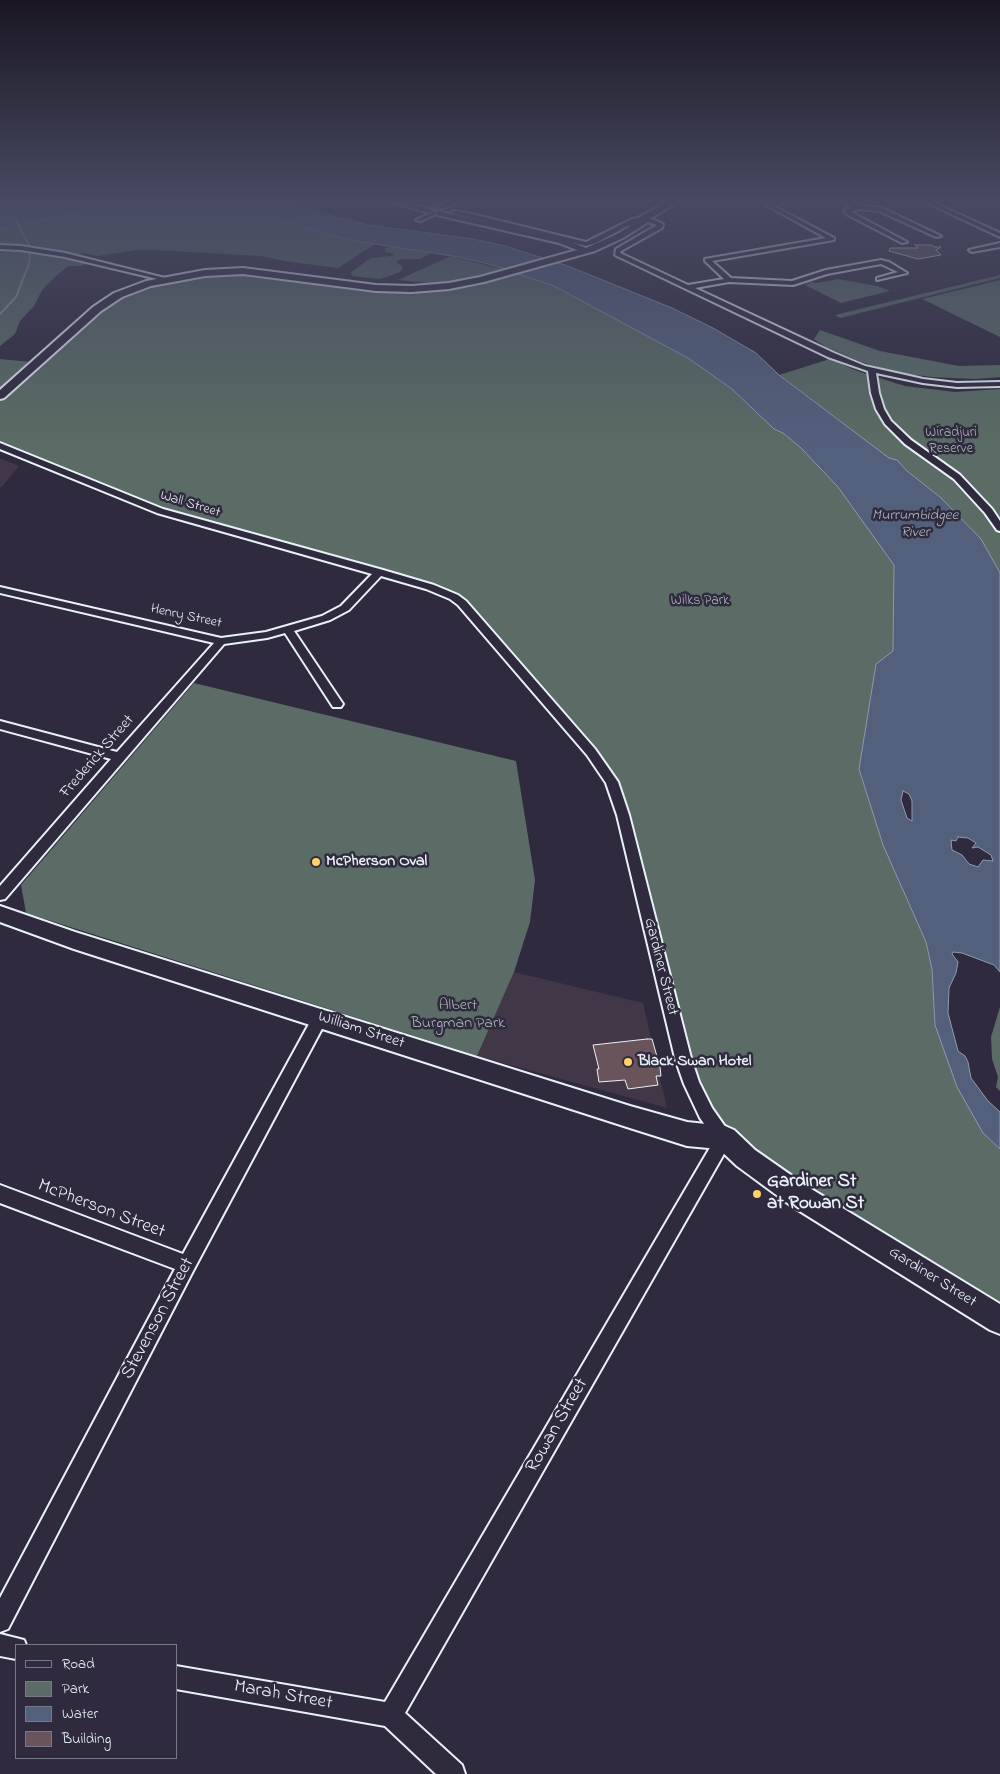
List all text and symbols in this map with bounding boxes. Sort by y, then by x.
park label: Wiradjuri Reserve [925,426,977,458]
street label: Wall Street [158,488,222,522]
water label: Murrumbidgee River [872,508,958,543]
park label: Wilks Park [671,594,729,610]
street label: Henry Street [149,601,223,633]
street label: Frederick Street [57,712,139,802]
place label: McPherson Oval [326,852,427,872]
marker: McPherson Oval [310,856,322,868]
street label: Gardiner Street [639,916,681,1018]
park label: Albert Burgman Park [411,996,505,1034]
street label: William Street [315,1008,407,1054]
place label: Black Swan Hotel [638,1052,751,1072]
marker: Black Swan Hotel [622,1056,634,1068]
place label: Gardiner St at Rowan St [767,1172,864,1216]
street label: McPherson Street [34,1175,168,1245]
marker: Gardiner St at Rowan St [751,1188,763,1200]
street label: Gardiner Street [885,1243,979,1313]
street label: Stevenson Street [117,1254,201,1384]
street label: Rowan Street [522,1375,594,1477]
legend [15,1644,178,1759]
text: Road [62,1653,95,1675]
street label: Marah Street [232,1676,334,1716]
text: Park [62,1678,89,1700]
text: Water [62,1703,98,1725]
text: Building [62,1728,111,1750]

